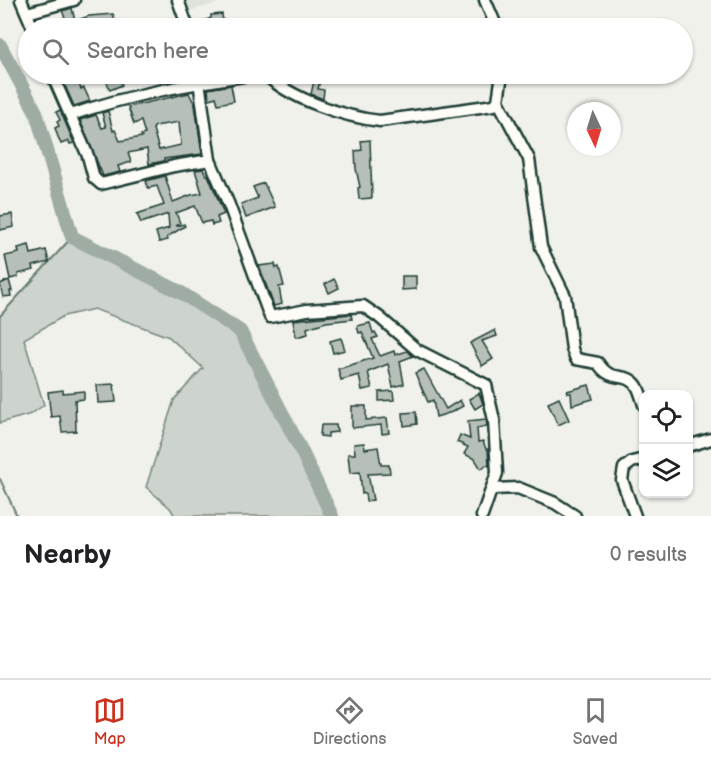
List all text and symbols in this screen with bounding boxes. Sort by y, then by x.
search box [18,18,693,84]
icon: search [39,35,72,68]
text: Search here [87,38,209,65]
north arrow [567,102,621,156]
map controls [639,390,693,498]
button: locate [639,390,693,444]
button: layers [639,444,693,498]
text: Nearby [24,540,111,571]
text: 0 results [610,543,687,567]
tab: Map [93,694,126,749]
tab: Directions [313,694,386,749]
tab: Saved [573,694,618,749]

